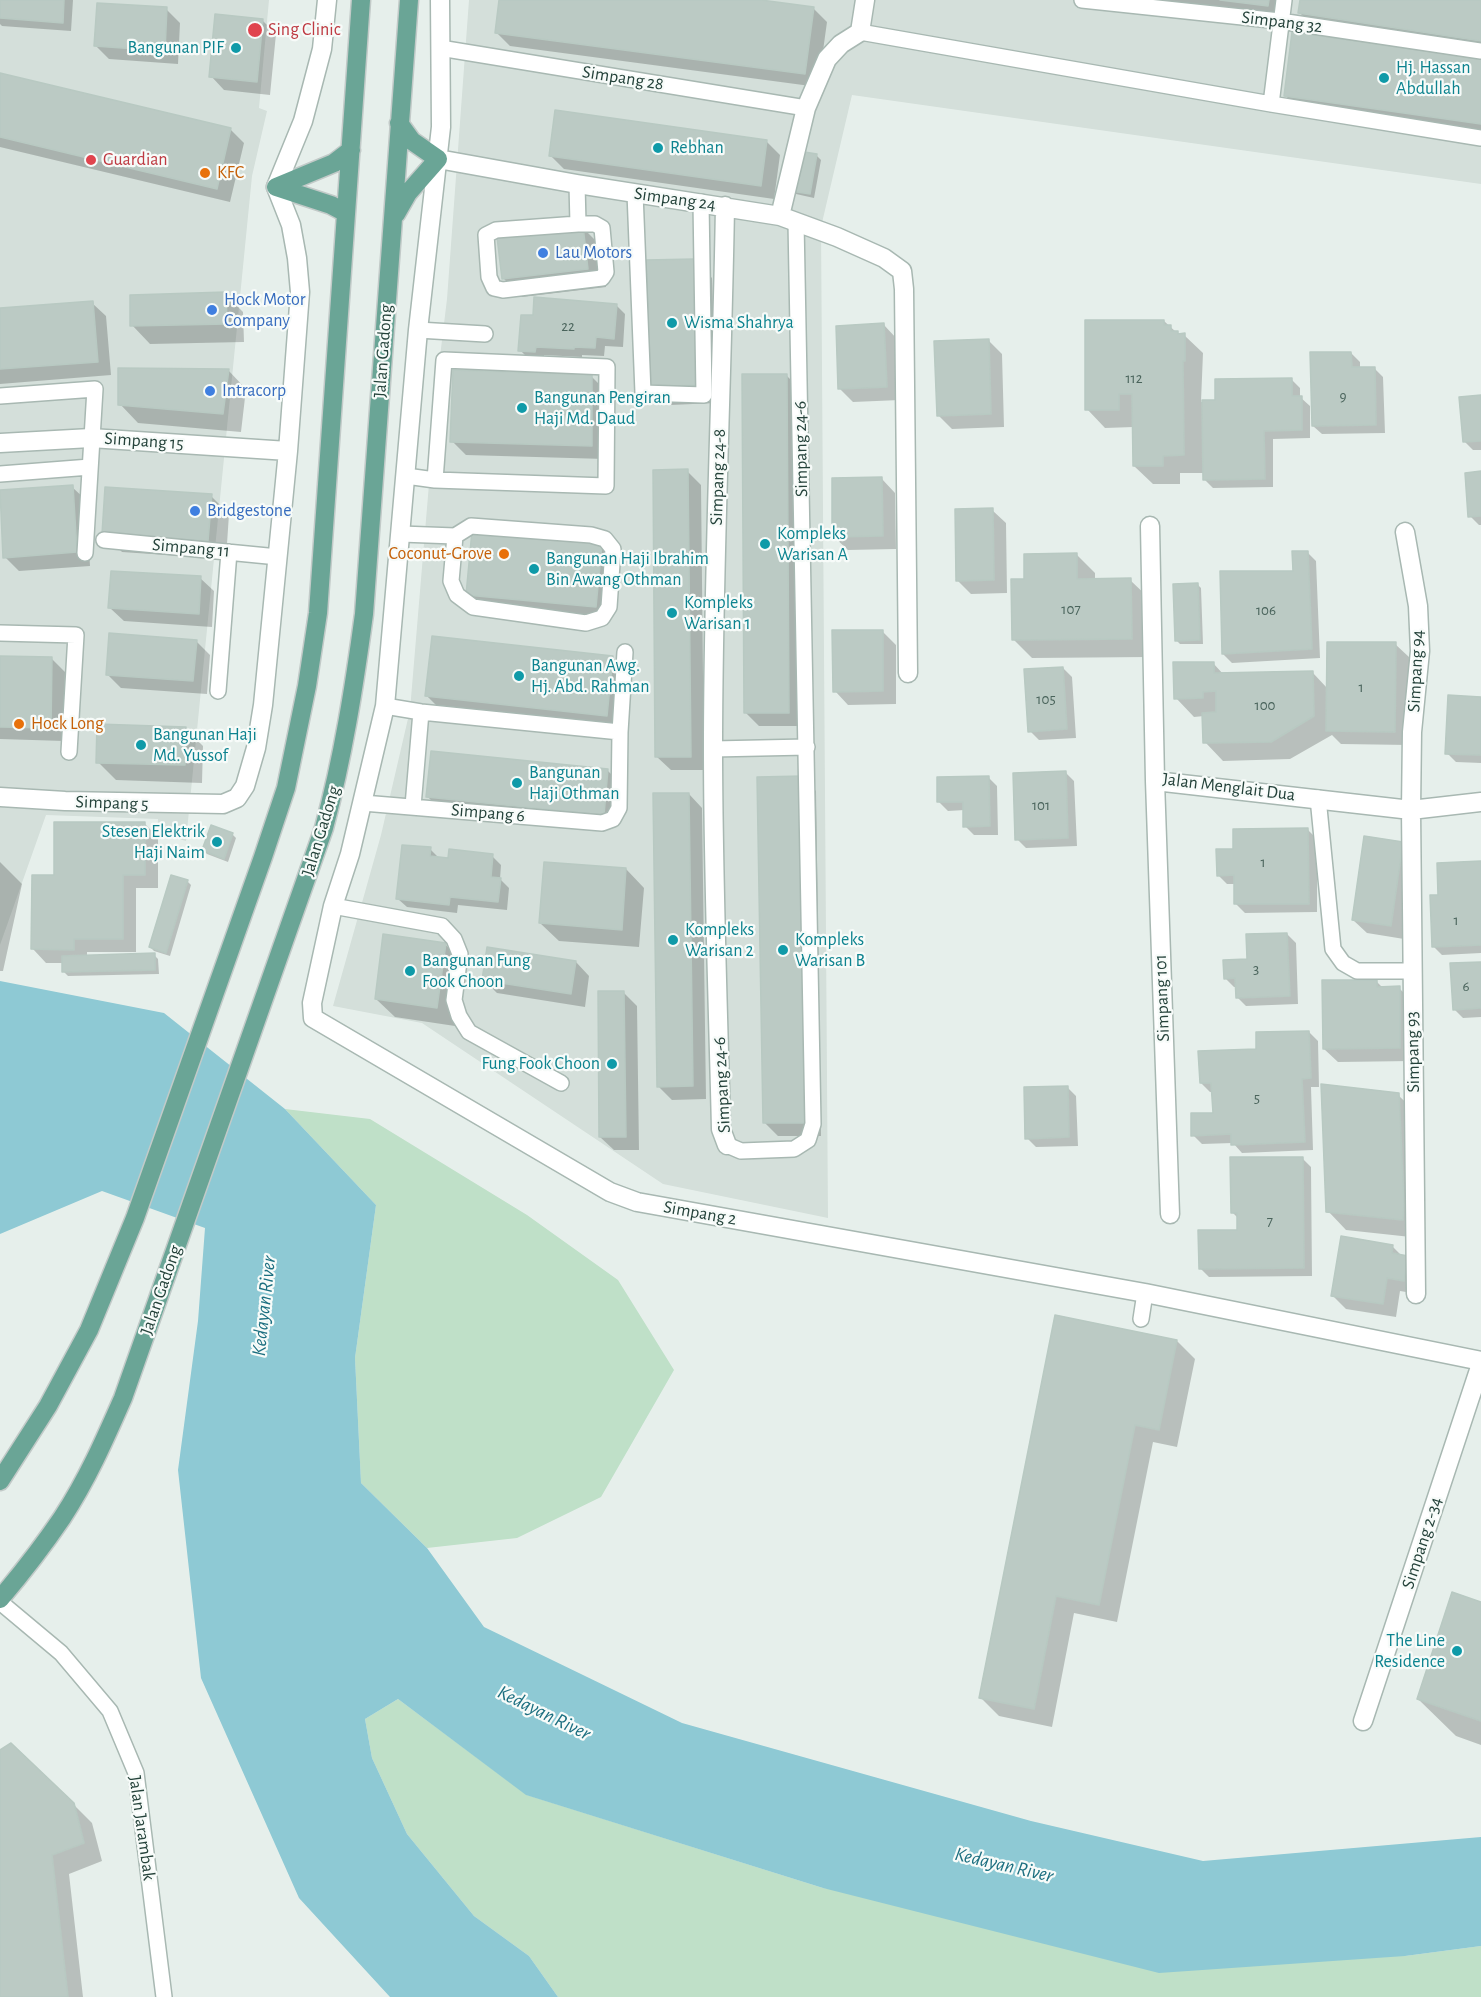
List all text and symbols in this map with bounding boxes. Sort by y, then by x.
street label: Simpang 32 [1240,6,1324,38]
place label: Sing Clinic [268,19,341,41]
marker: Sing Clinic [246,21,264,39]
place label: Bangunan PIF [127,37,224,59]
marker: Bangunan PIF [229,41,243,55]
place label: Hj. Hassan Abdullah [1396,57,1470,100]
street label: Simpang 28 [581,61,665,95]
marker: Hj. Hassan Abdullah [1377,71,1391,85]
place label: Rebhan [670,137,724,159]
marker: Rebhan [651,141,665,155]
place label: Guardian [103,149,168,171]
marker: Guardian [84,153,98,167]
place label: KFC [217,162,244,184]
marker: KFC [198,166,212,180]
street label: Simpang 24 [633,183,717,215]
place label: Lau Motors [555,242,632,264]
marker: Lau Motors [536,246,550,260]
place label: Hock Motor Company [224,289,306,332]
marker: Hock Motor Company [205,303,219,317]
street label: Jalan Gadong [369,304,397,398]
place label: Wisma Shahrya [684,312,794,334]
marker: Wisma Shahrya [665,316,679,330]
house number: 22 [561,317,575,335]
house number: 112 [1125,369,1143,387]
place label: Intracorp [222,380,286,402]
marker: Intracorp [203,384,217,398]
place label: Bangunan Pengiran Haji Md. Daud [534,387,671,430]
house number: 9 [1339,387,1347,405]
marker: Bangunan Pengiran Haji Md. Daud [515,401,529,415]
street label: Simpang 24-6 [789,401,813,497]
street label: Simpang 15 [104,427,184,455]
street label: Simpang 24-8 [706,428,730,526]
place label: Bridgestone [207,500,291,522]
marker: Bridgestone [188,504,202,518]
place label: Kompleks Warisan A [777,523,848,566]
street label: Simpang 11 [151,534,231,562]
marker: Kompleks Warisan A [758,537,772,551]
place label: Coconut-Grove [389,543,492,565]
marker: Coconut-Grove [497,547,511,561]
place label: Bangunan Haji Ibrahim Bin Awang Othman [546,548,709,590]
marker: Bangunan Haji Ibrahim Bin Awang Othman [527,562,541,576]
place label: Kompleks Warisan 1 [684,592,753,634]
house number: 107 [1061,600,1081,618]
house number: 106 [1256,601,1276,619]
marker: Kompleks Warisan 1 [665,606,679,620]
street label: Simpang 94 [1403,629,1429,713]
place label: Bangunan Awg. Hj. Abd. Rahman [531,655,649,698]
marker: Bangunan Awg. Hj. Abd. Rahman [512,669,526,683]
house number: 1 [1358,678,1364,696]
house number: 105 [1036,690,1056,708]
house number: 100 [1255,696,1275,714]
place label: Hock Long [31,713,104,735]
marker: Hock Long [12,717,26,731]
place label: Bangunan Haji Md. Yussof [153,724,257,766]
marker: Bangunan Haji Md. Yussof [134,738,148,752]
place label: Bangunan Haji Othman [529,762,620,804]
street label: Jalan Menglait Dua [1161,768,1297,806]
marker: Bangunan Haji Othman [510,776,524,790]
street label: Jalan Gadong [297,783,345,879]
street label: Simpang 5 [75,791,149,815]
house number: 101 [1032,796,1050,814]
street label: Simpang 6 [450,799,526,827]
place label: Stesen Elektrik Haji Naim [102,821,205,864]
marker: Stesen Elektrik Haji Naim [210,835,224,849]
house number: 1 [1260,853,1266,871]
house number: 1 [1453,911,1459,929]
place label: Kompleks Warisan 2 [685,919,754,962]
place label: Kompleks Warisan B [795,929,865,972]
marker: Kompleks Warisan 2 [666,933,680,947]
marker: Kompleks Warisan B [776,943,790,957]
place label: Bangunan Fung Fook Choon [422,950,531,992]
street label: Simpang 101 [1150,954,1174,1042]
house number: 3 [1253,960,1259,978]
marker: Bangunan Fung Fook Choon [403,964,417,978]
house number: 6 [1462,977,1470,995]
street label: Simpang 93 [1401,1011,1425,1093]
street label: Simpang 24-6 [709,1036,735,1134]
place label: Fung Fook Choon [481,1053,600,1075]
marker: Fung Fook Choon [605,1057,619,1071]
house number: 5 [1254,1089,1260,1107]
street label: Simpang 2 [662,1196,738,1230]
house number: 7 [1267,1212,1273,1230]
street label: Jalan Gadong [136,1242,186,1338]
water label: Kedayan River [247,1255,281,1357]
street label: Simpang 2-34 [1397,1494,1447,1592]
place label: The Line Residence [1374,1630,1445,1672]
marker: The Line Residence [1450,1644,1464,1658]
water label: Kedayan River [494,1680,594,1746]
street label: Jalan Jarambak [124,1774,160,1882]
water label: Kedayan River [952,1842,1056,1888]

